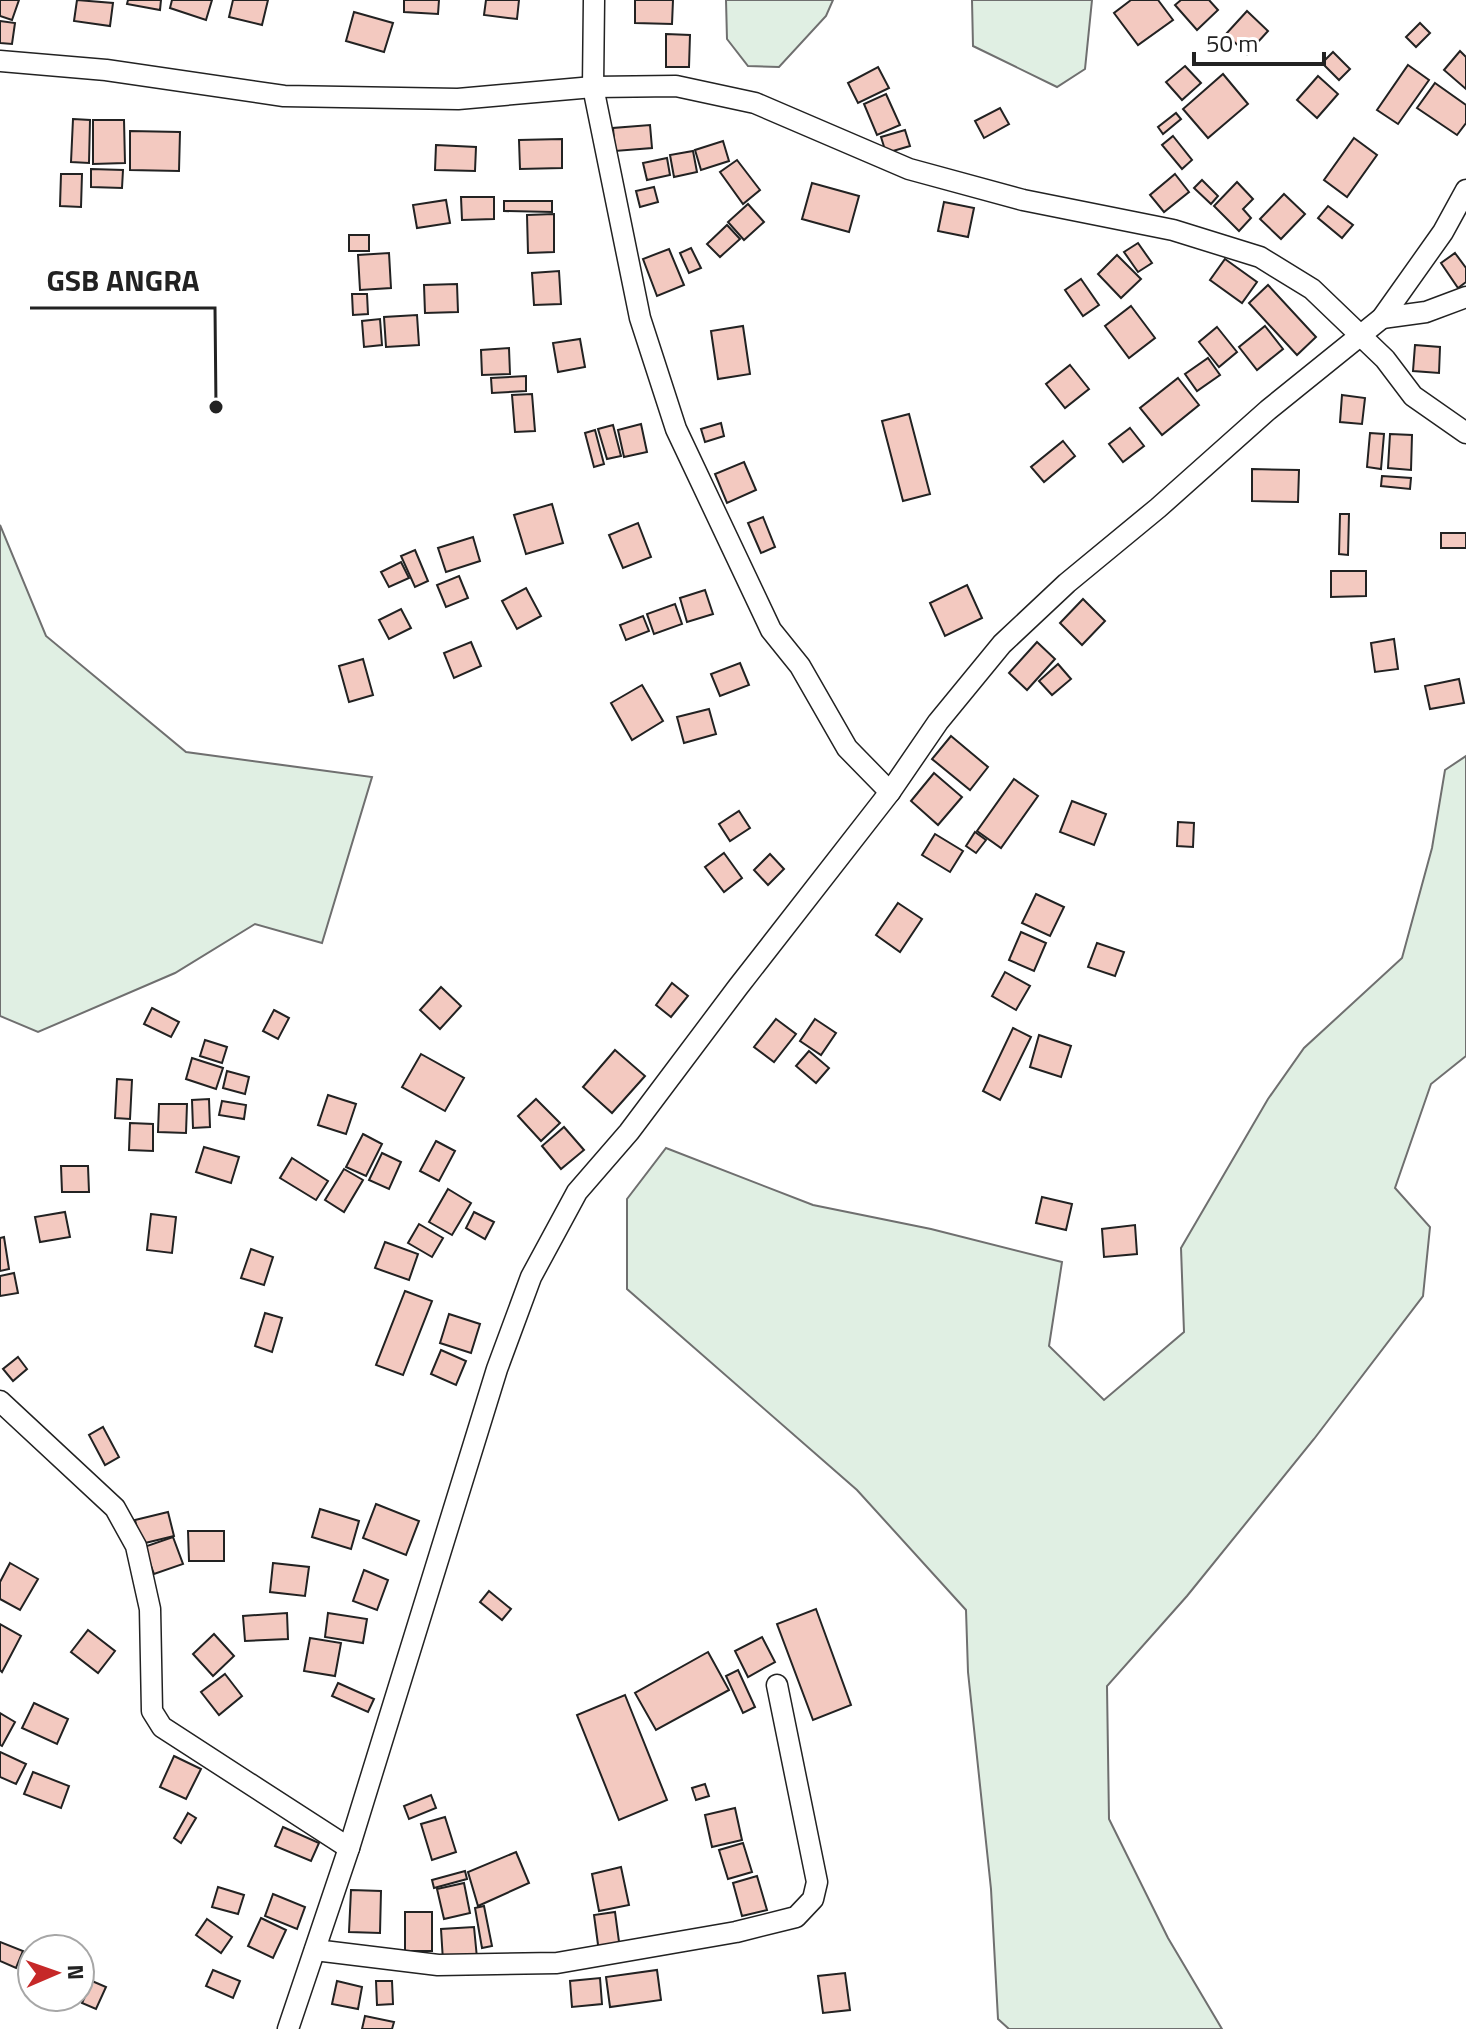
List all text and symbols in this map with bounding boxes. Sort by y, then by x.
scale bar [1194,16,1324,66]
text: 50 m [1206,25,1258,61]
callout: GSB ANGRA [30,254,215,308]
text: GSB ANGRA [46,257,200,303]
north arrow [16,1933,96,2013]
text: N [59,1964,93,1981]

